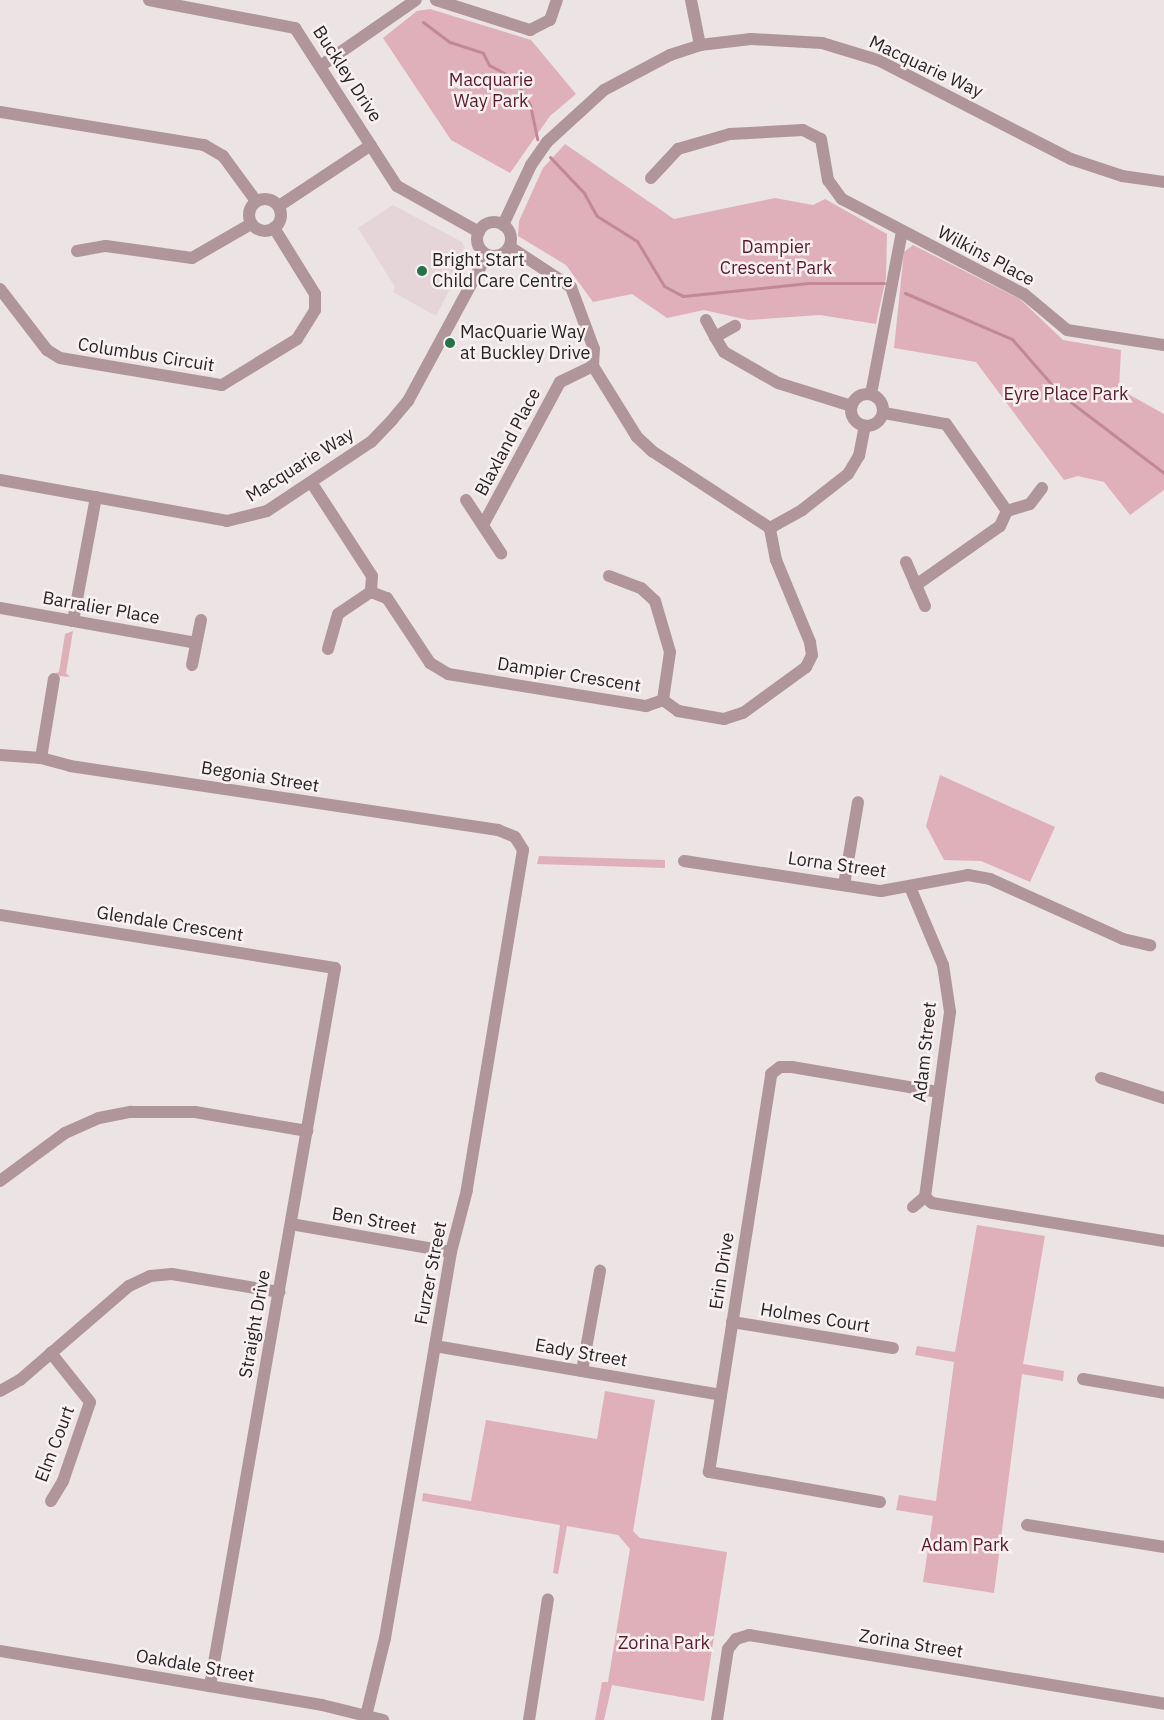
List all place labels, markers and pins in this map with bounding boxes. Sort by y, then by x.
place label: Bright Start Child Care Centre [432,250,573,292]
marker: Bright Start Child Care Centre [416,265,428,277]
place label: MacQuarie Way at Buckley Drive [460,322,590,364]
marker: MacQuarie Way at Buckley Drive [444,337,456,349]

